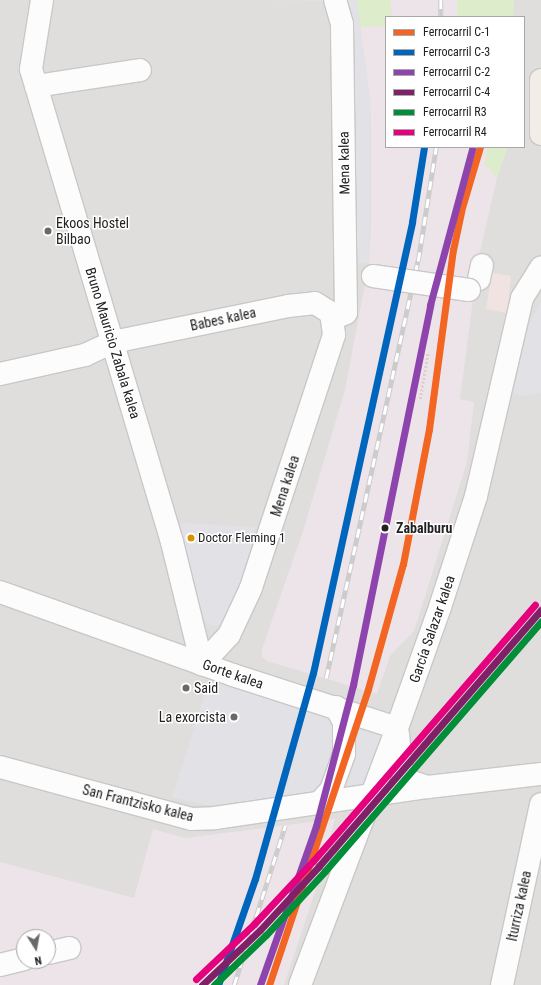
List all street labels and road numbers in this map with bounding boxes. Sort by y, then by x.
street label: Mena kalea [335,131,353,195]
street label: Bruno Mauricio Zabala kalea [82,265,144,421]
street label: Babes kalea [189,304,257,334]
street label: Mena kalea [267,453,303,519]
street label: García Salazar kalea [406,573,458,685]
street label: Gorte kalea [200,656,266,692]
street label: San Frantzisko kalea [81,781,195,825]
street label: Iturriza kalea [503,869,535,943]

